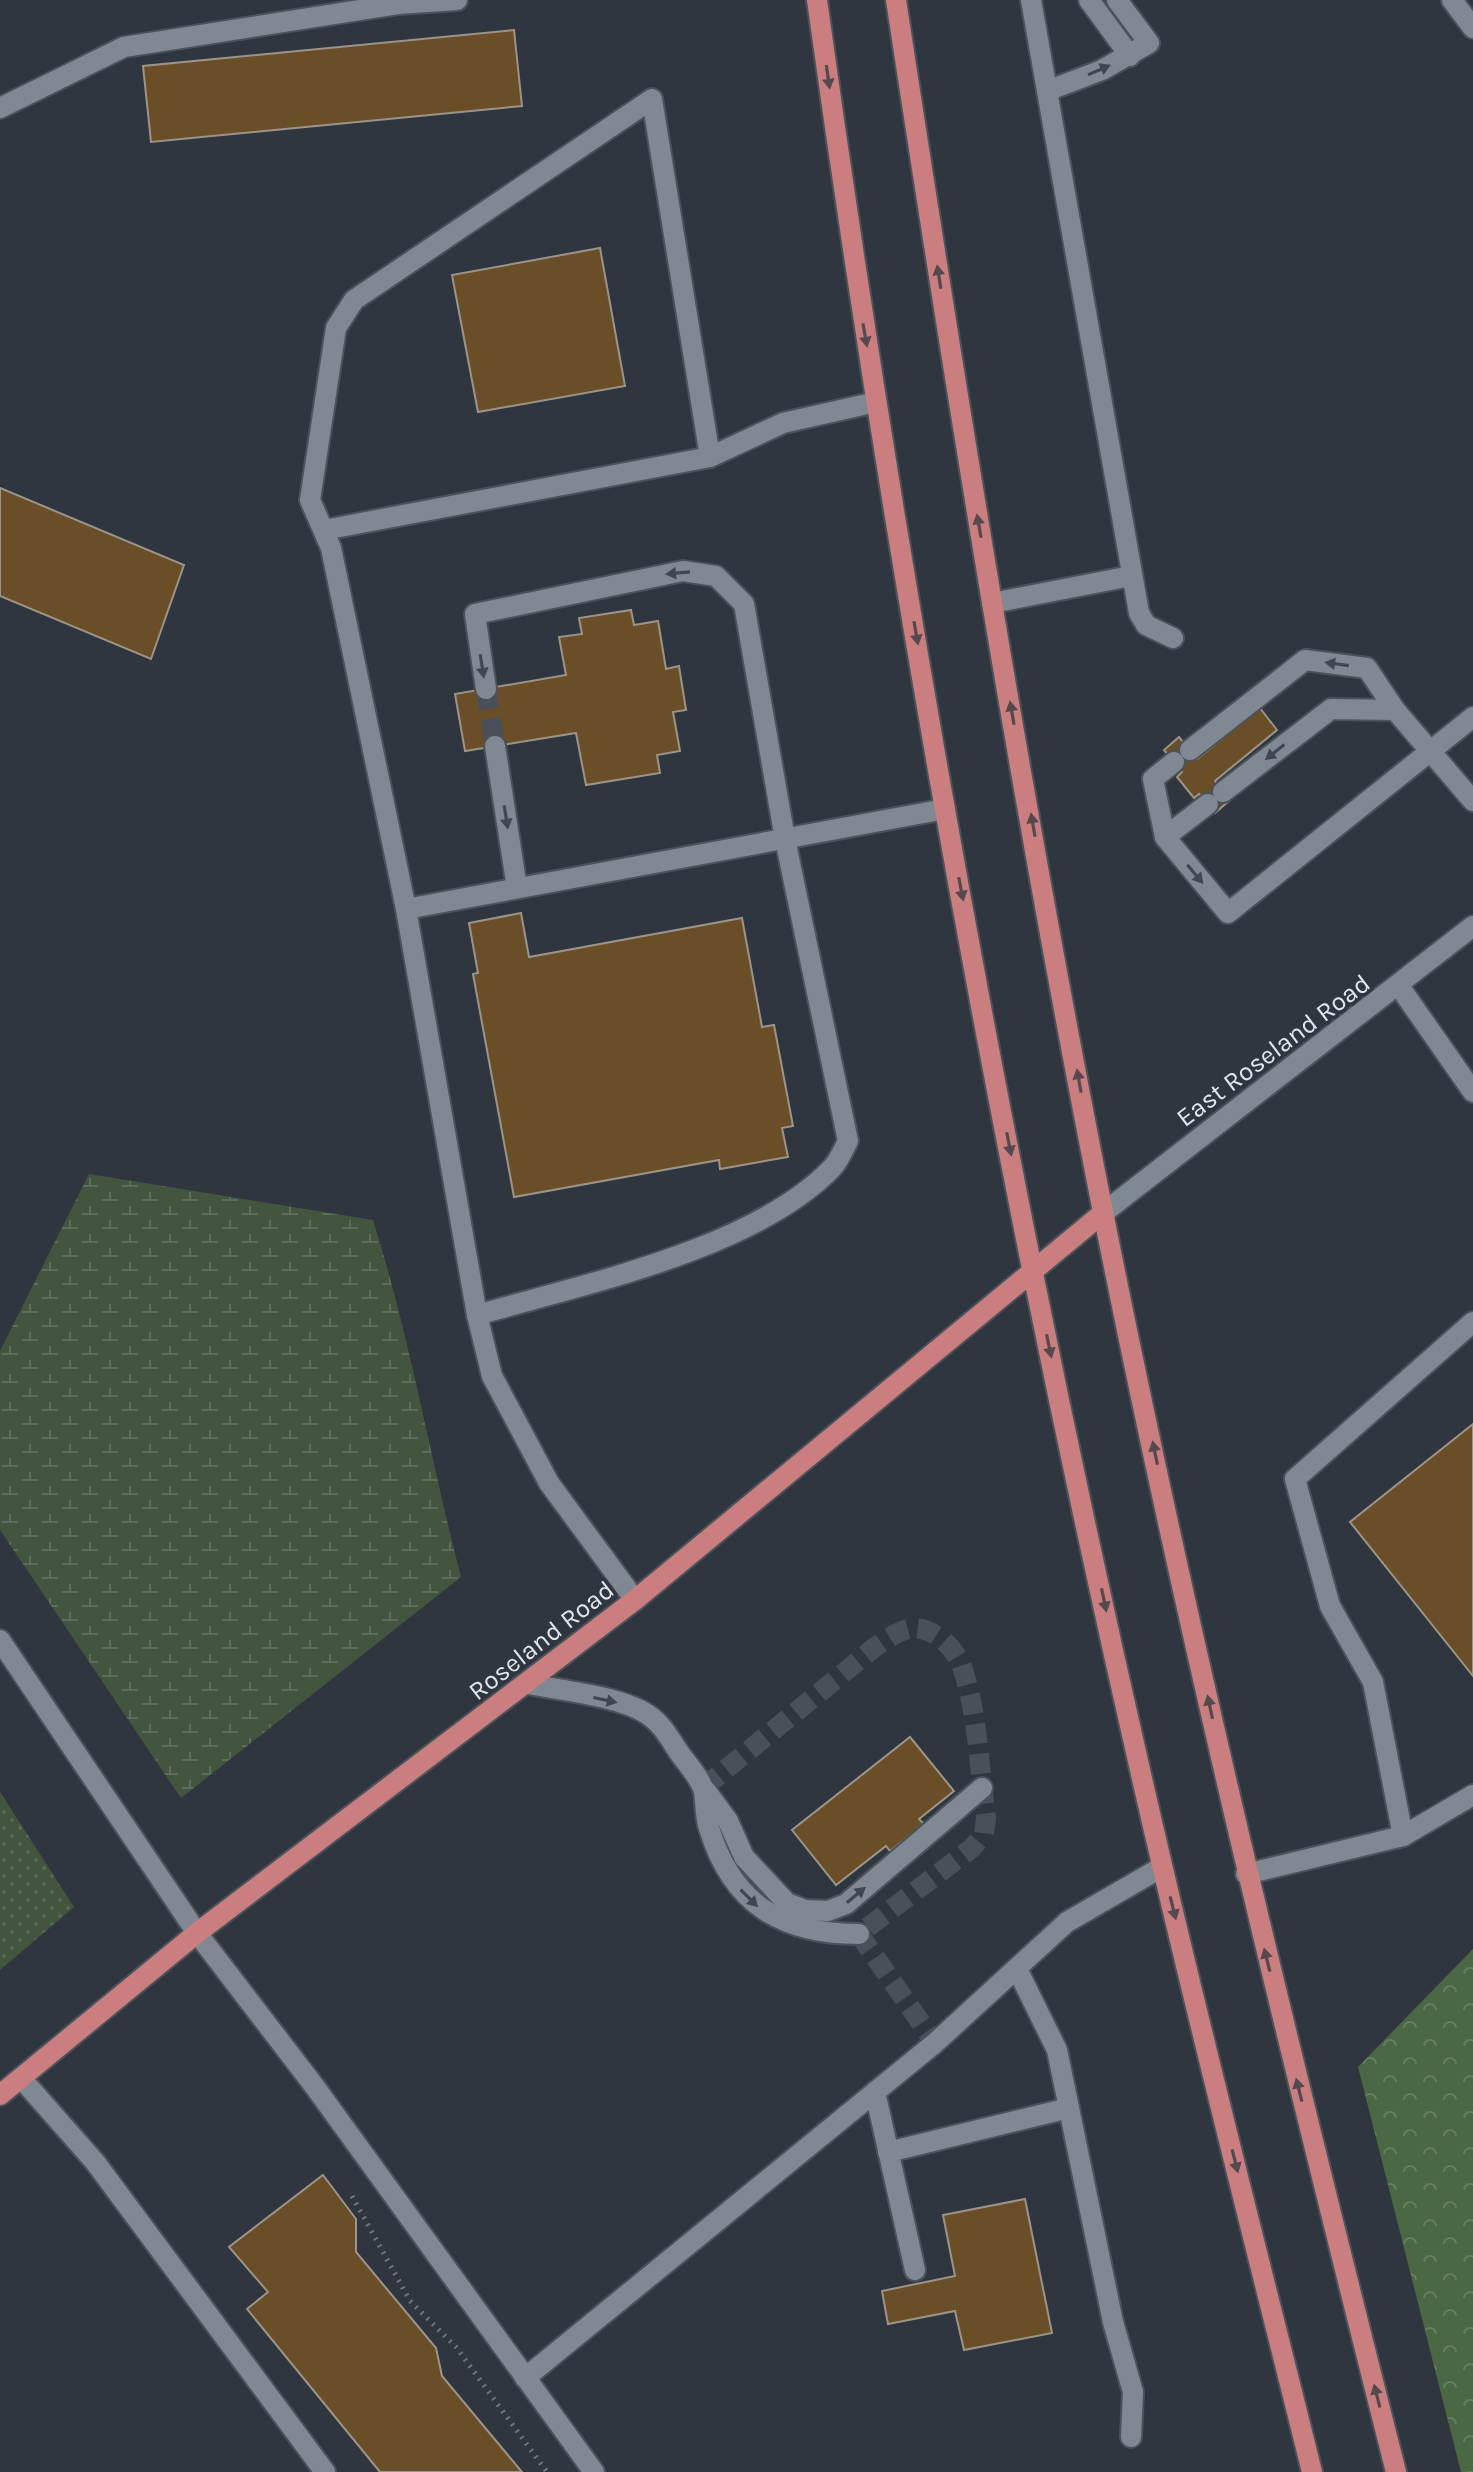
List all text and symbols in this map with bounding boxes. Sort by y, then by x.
one-way arrow [1088,64,1111,77]
one-way arrow [822,65,835,90]
one-way arrow [932,264,944,289]
one-way arrow [859,322,872,347]
one-way arrow [972,513,985,538]
one-way arrow [665,567,690,580]
one-way arrow [910,620,922,645]
one-way arrow [477,654,489,679]
one-way arrow [1324,657,1349,670]
one-way arrow [1005,700,1018,725]
one-way arrow [1265,743,1286,759]
one-way arrow [500,805,513,830]
one-way arrow [1026,812,1038,837]
one-way arrow [1187,863,1204,884]
one-way arrow [955,877,967,902]
street label: East Roseland Road [1170,967,1376,1133]
one-way arrow [1073,1068,1085,1093]
one-way arrow [1004,1132,1016,1157]
one-way arrow [1043,1333,1056,1358]
one-way arrow [1148,1440,1161,1465]
street label: Roseland Road [462,1574,620,1707]
one-way arrow [1098,1587,1111,1612]
one-way arrow [593,1694,618,1707]
one-way arrow [1203,1694,1216,1719]
one-way arrow [845,1887,865,1904]
one-way arrow [739,1888,758,1907]
one-way arrow [1167,1896,1179,1921]
one-way arrow [1260,1948,1273,1973]
one-way arrow [1293,2078,1305,2103]
one-way arrow [1229,2148,1242,2173]
one-way arrow [1370,2384,1382,2409]

